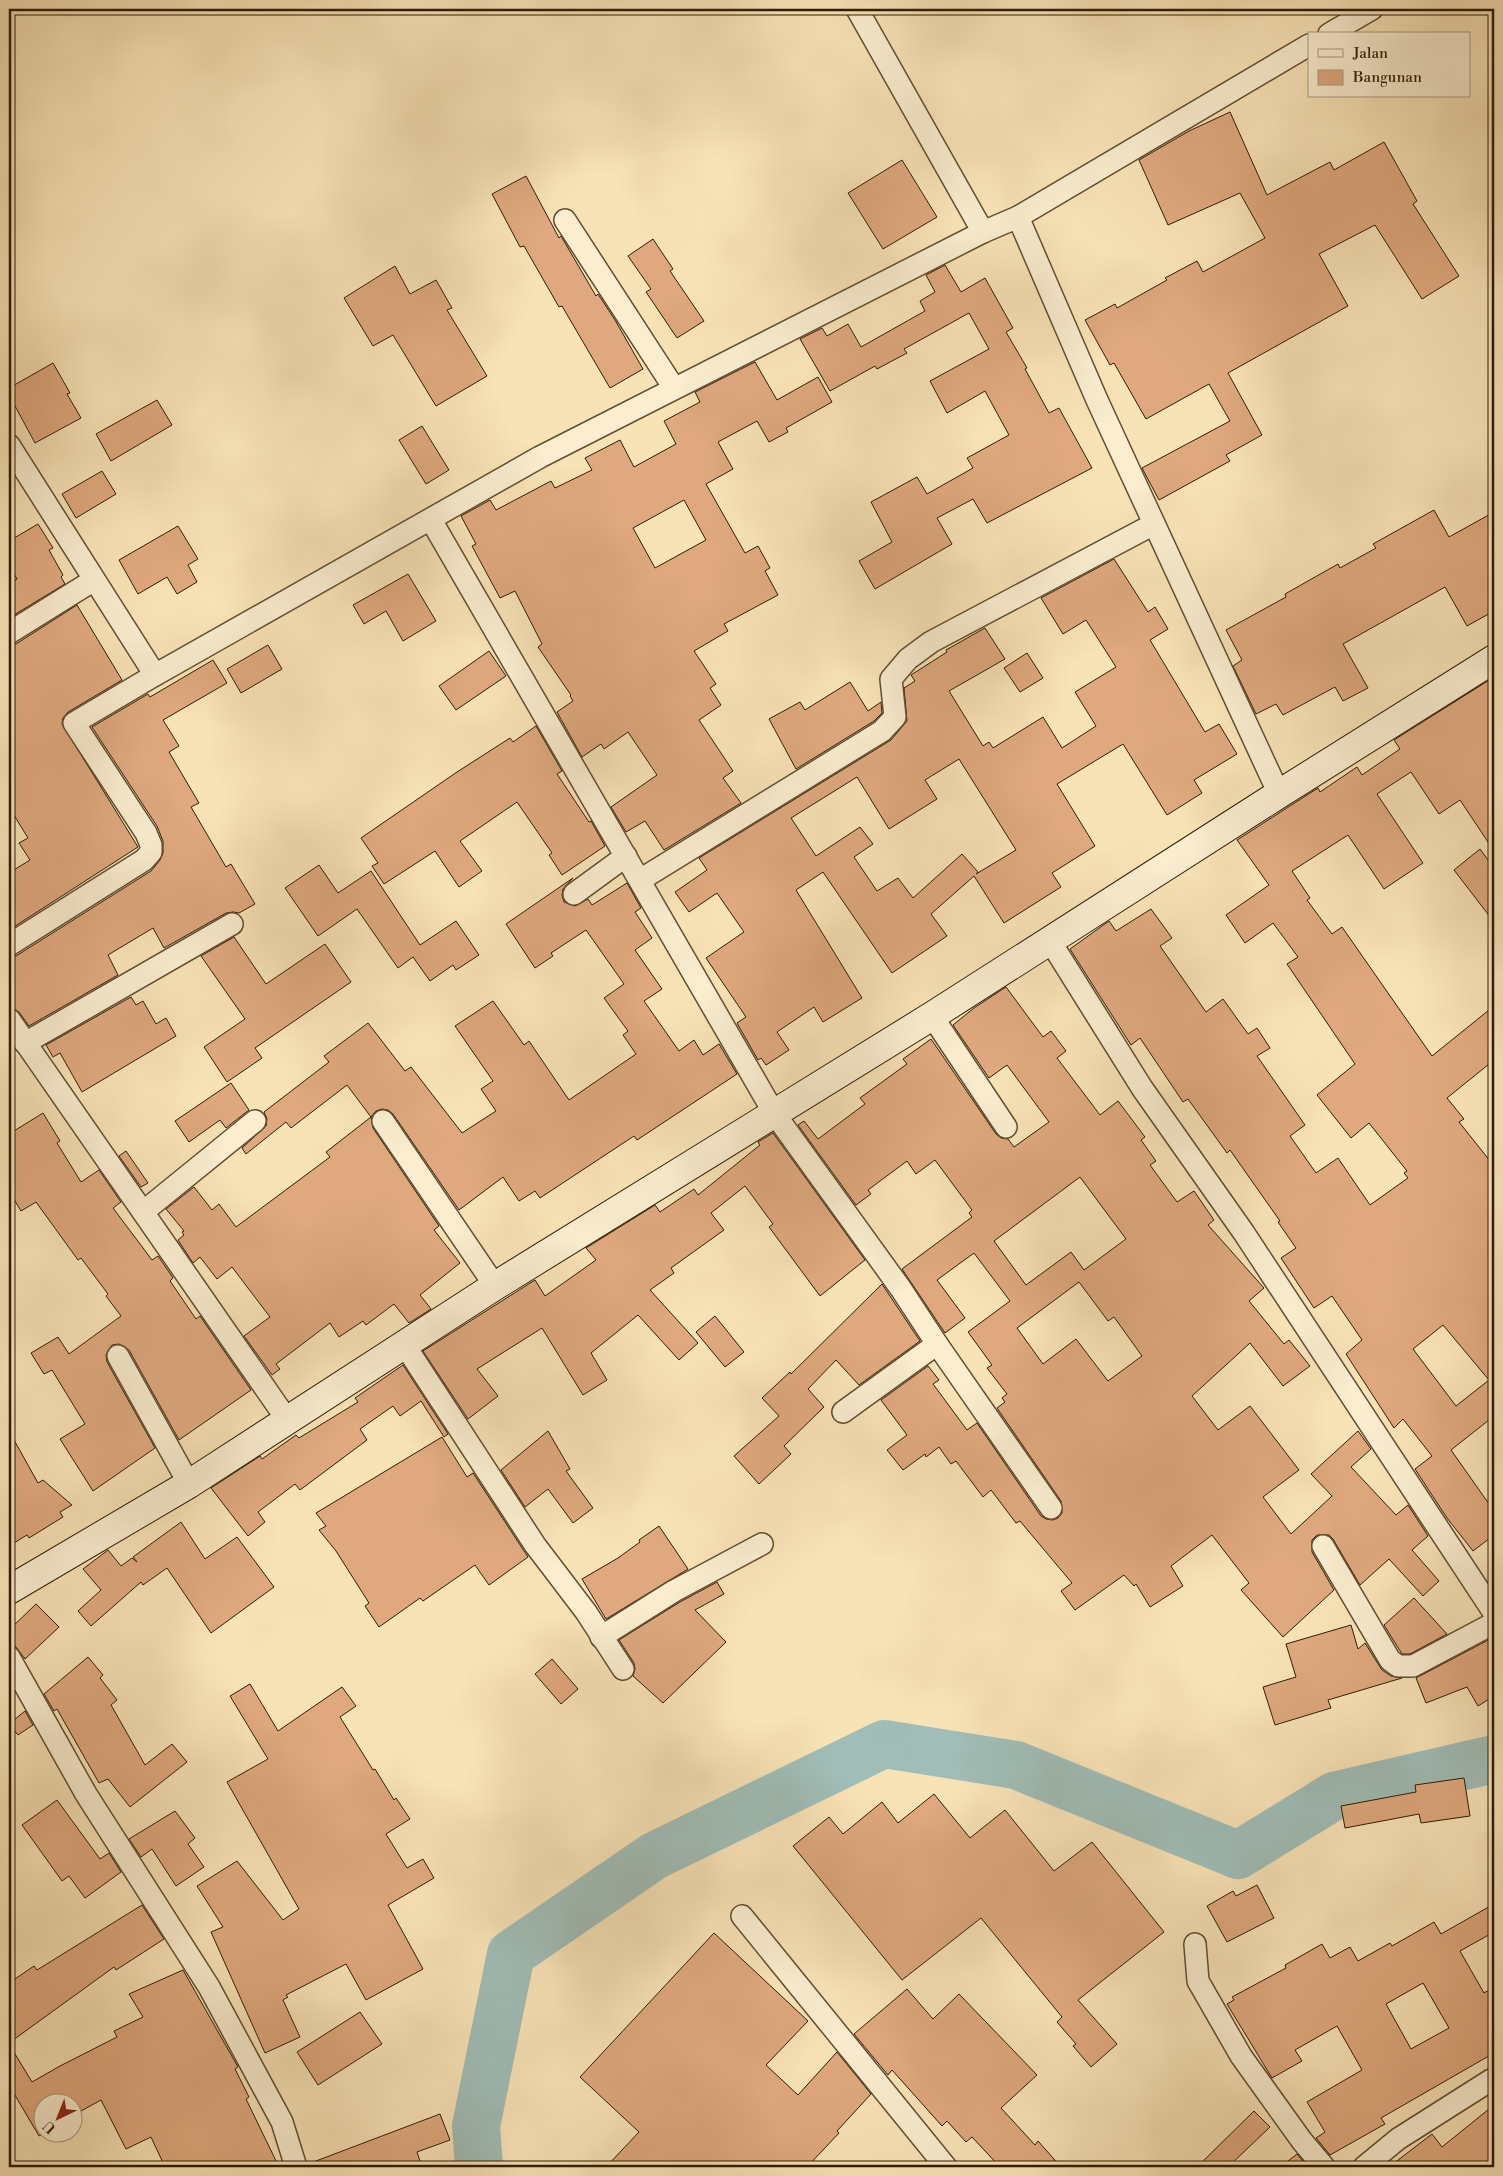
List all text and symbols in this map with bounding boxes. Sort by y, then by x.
legend [1308,32,1470,98]
text: Jalan [1352,44,1388,63]
text: Bangunan [1352,68,1422,87]
north arrow [32,2094,82,2144]
text: U [40,2116,60,2137]

